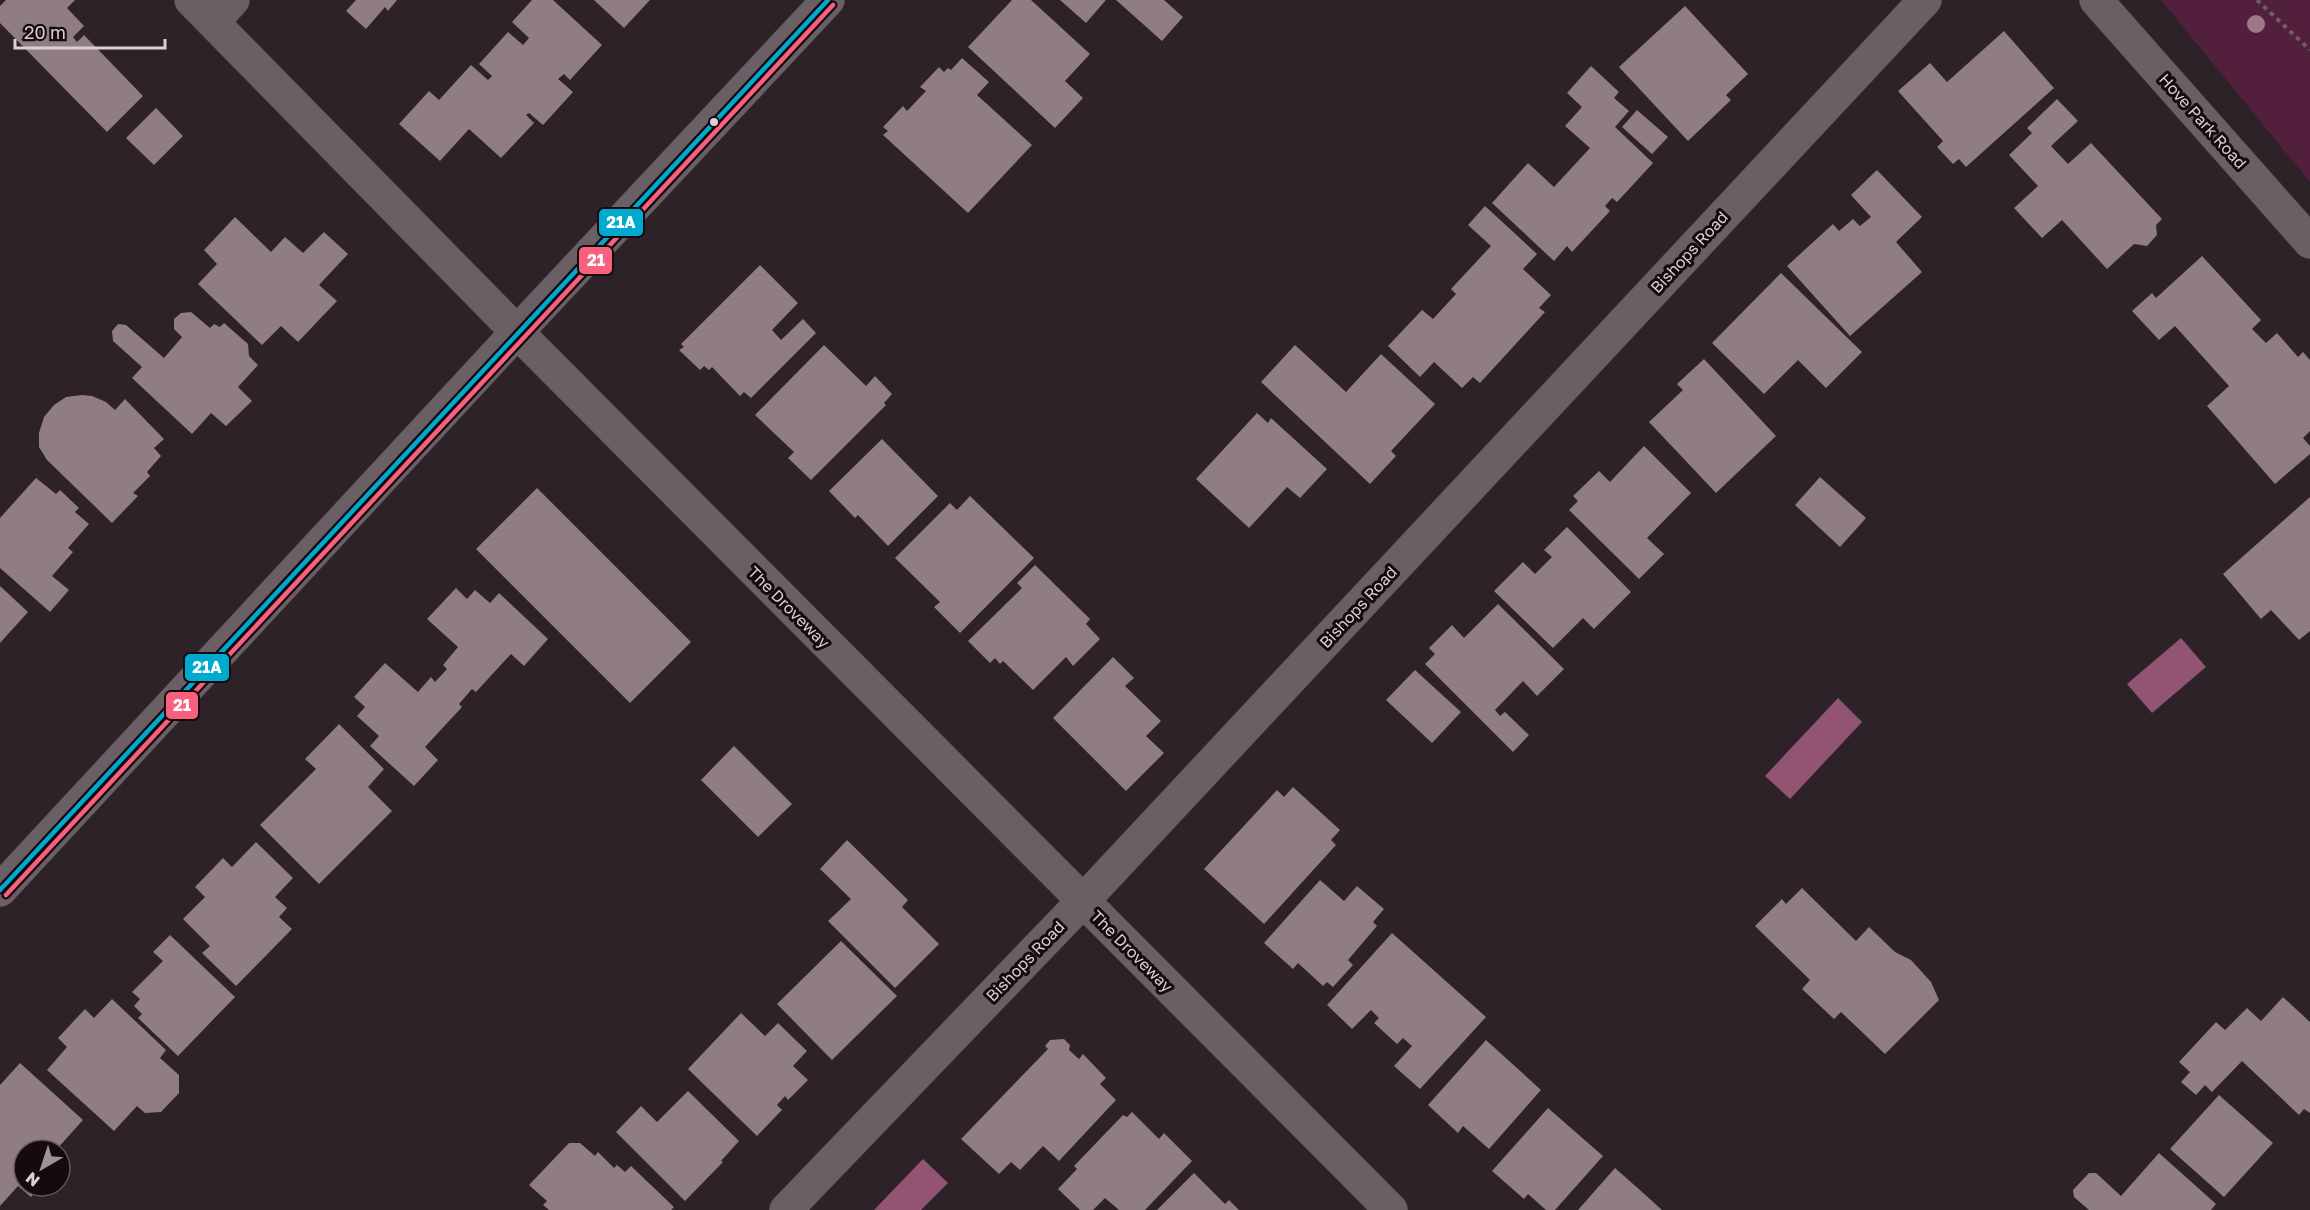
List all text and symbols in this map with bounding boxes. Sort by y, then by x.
scale bar [15,12,165,50]
text: 20 m [24,21,66,43]
street label: Hove Park Road [2155,69,2251,173]
unlabelled marker [708,116,720,128]
street label: Bishops Road [1646,207,1732,297]
line badge: 21A [598,208,644,237]
text: 21A [606,212,636,232]
line badge: 21 [578,246,613,275]
text: 21 [587,250,605,270]
street label: The Droveway [744,562,834,652]
street label: Bishops Road [1315,562,1401,652]
line badge: 21A [184,653,230,682]
text: 21A [192,657,222,677]
line badge: 21 [165,691,199,720]
text: 21 [173,695,191,715]
street label: The Droveway [1087,906,1177,996]
street label: Bishops Road [982,916,1068,1006]
north arrow [12,1138,72,1198]
text: N [22,1168,44,1191]

